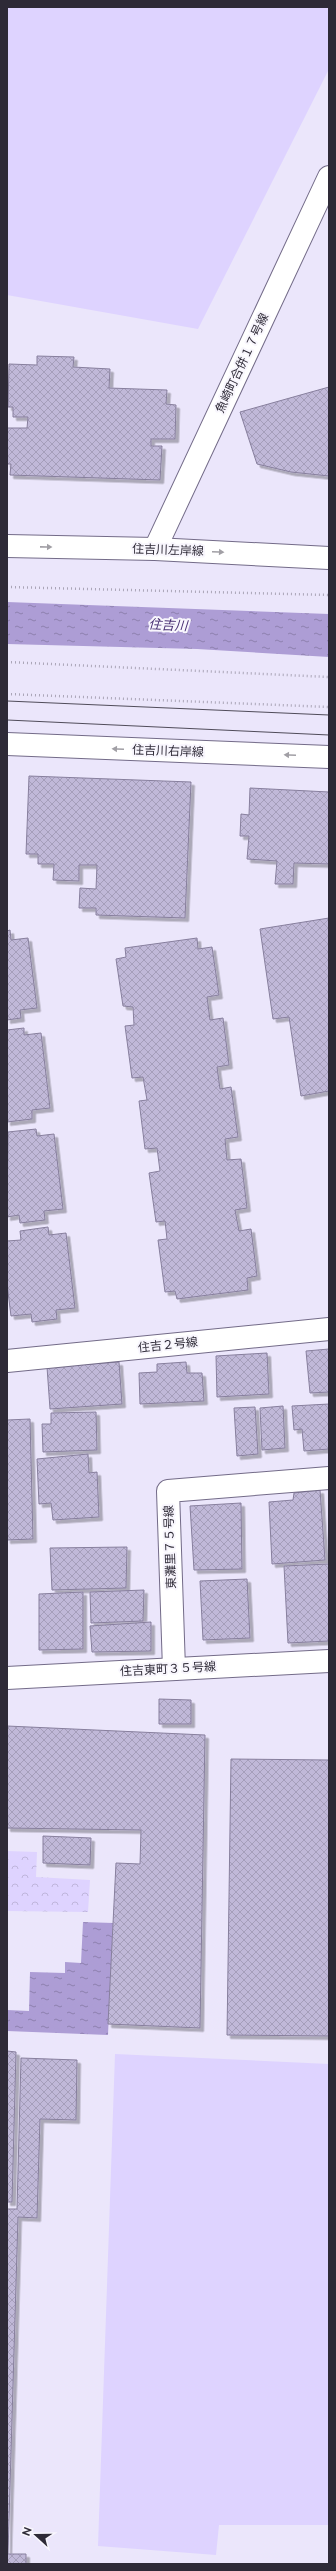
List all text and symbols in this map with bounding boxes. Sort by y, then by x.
street label: 魚崎町合併１７号線 [213,311,271,415]
street label: 住吉川左岸線 [132,542,204,558]
one-way arrow [40,543,52,550]
one-way arrow [212,549,224,556]
water label: 住吉川 [148,616,190,634]
street label: 住吉川右岸線 [132,743,204,759]
one-way arrow [112,745,124,752]
one-way arrow [284,752,296,759]
street label: 住吉２号線 [137,1335,199,1355]
street label: 東灘里７５号線 [162,1505,178,1589]
street label: 住吉東町３５号線 [120,1659,216,1679]
north arrow [16,2515,56,2555]
text: N [20,2525,35,2538]

